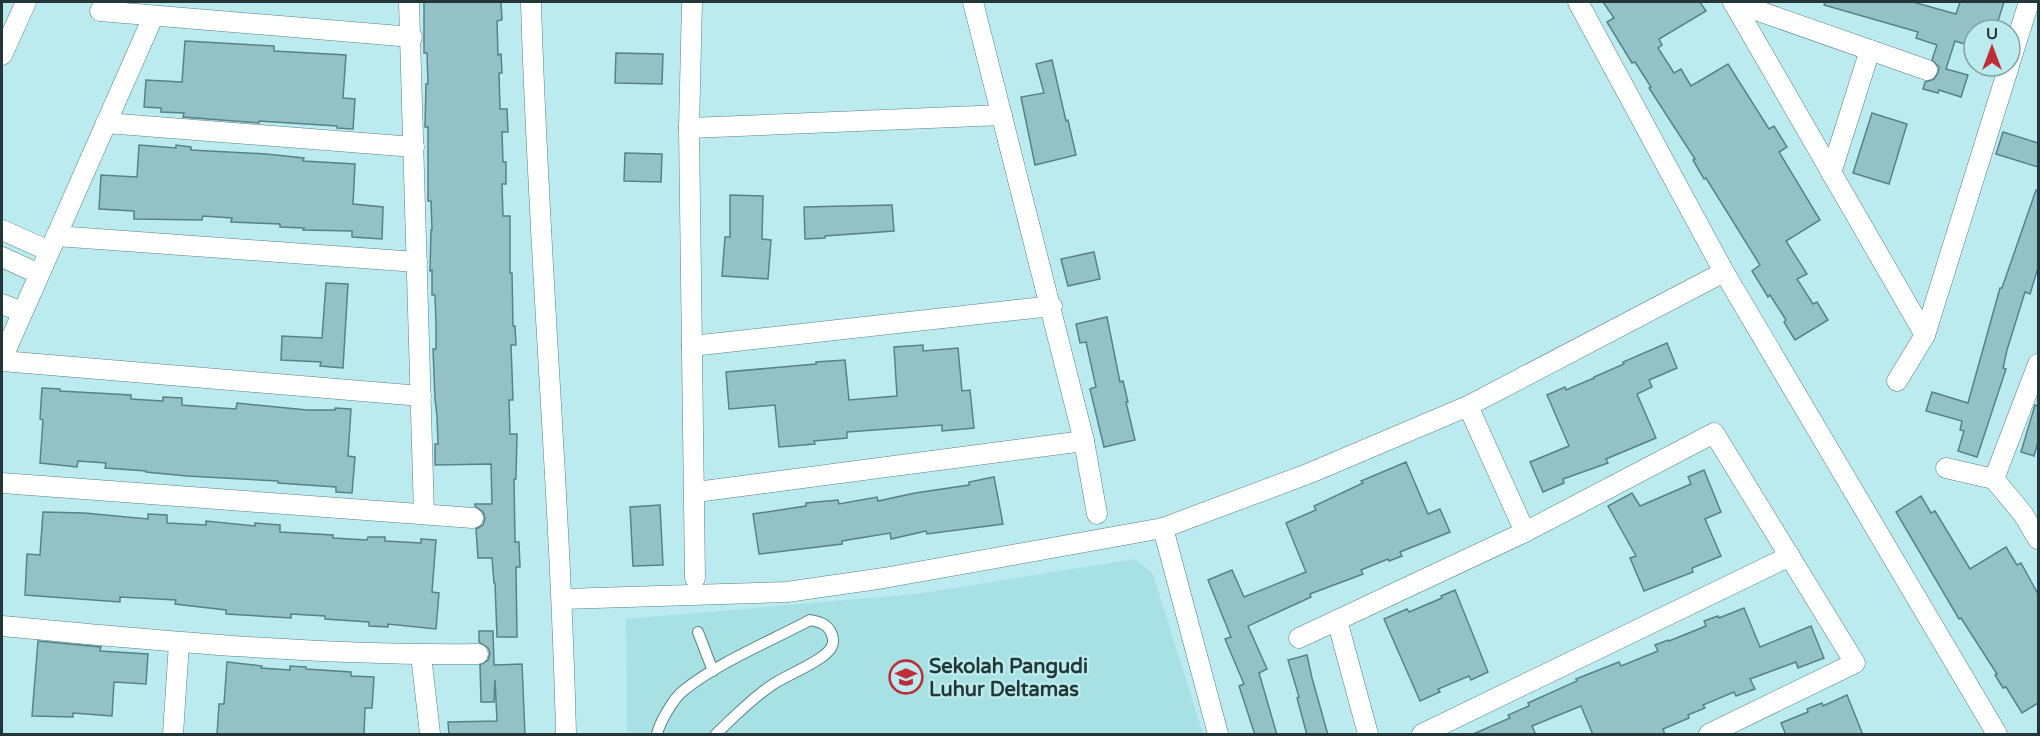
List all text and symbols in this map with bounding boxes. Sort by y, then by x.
north arrow [1962,18,2022,78]
text: U [1986,24,1998,44]
place label: Sekolah Pangudi Luhur Deltamas [929,655,1088,702]
school or university icon: Sekolah Pangudi Luhur Deltamas [888,659,924,695]

